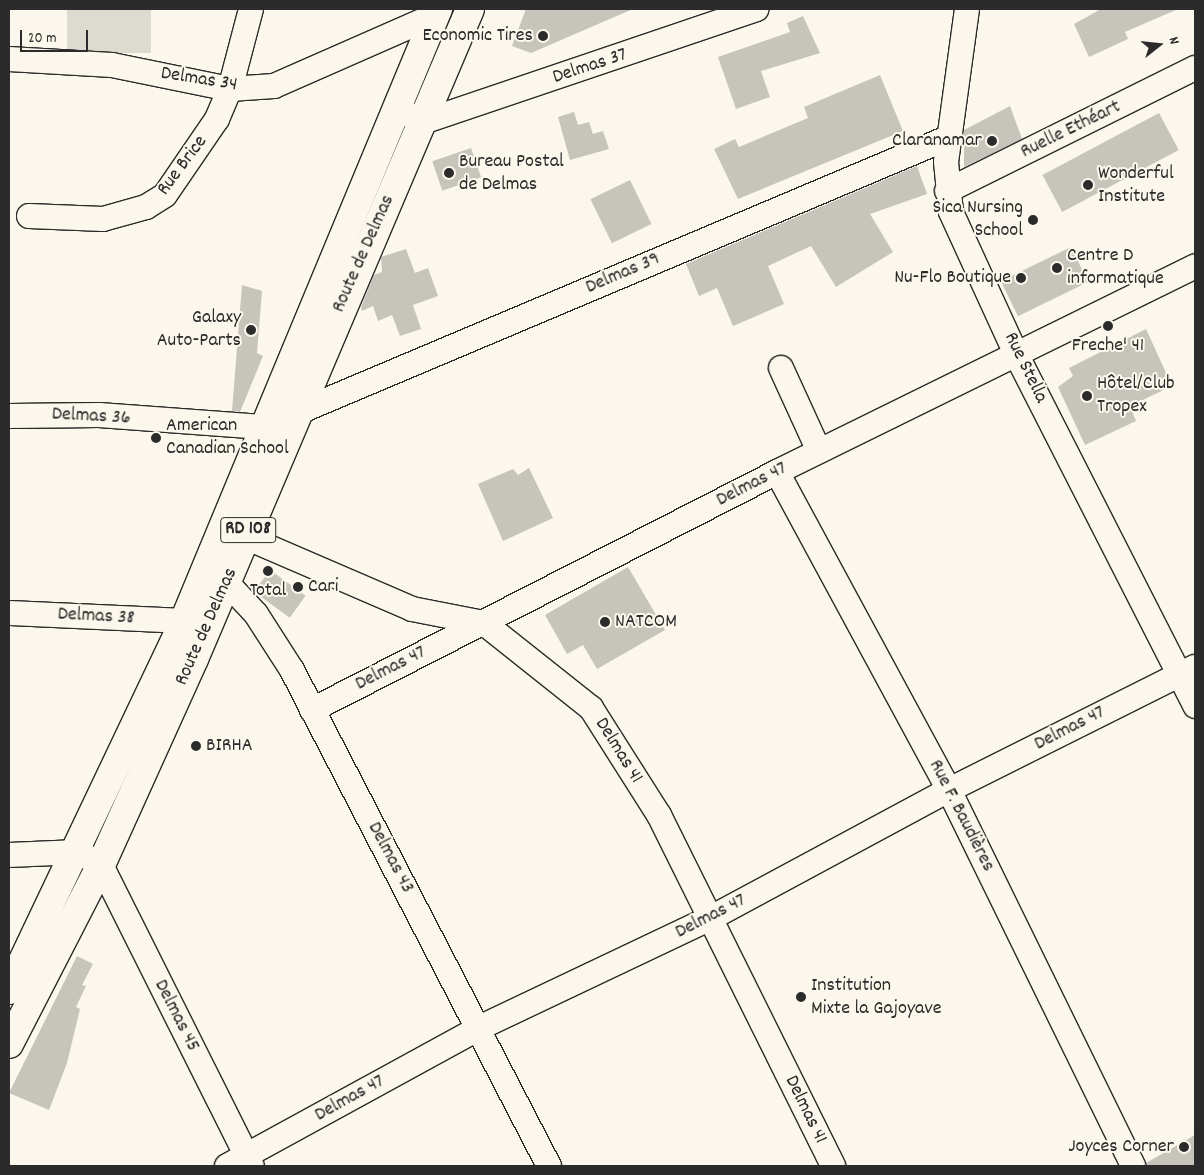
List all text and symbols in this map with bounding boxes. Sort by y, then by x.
scale bar [22,20,90,52]
north arrow [1134,20,1184,70]
place label: Economic Tires [423,24,533,48]
text: 20 m [28,28,56,50]
marker: Economic Tires [537,30,549,42]
text: N [1163,35,1184,47]
street label: Delmas 37 [550,44,630,90]
street label: Delmas 34 [159,62,239,98]
street label: Ruelle Ethéart [1017,95,1125,165]
place label: Claranamar [892,129,982,153]
street label: Rue Brice [153,131,213,201]
marker: Claranamar [986,135,998,147]
place label: Bureau Postal de Delmas [459,150,564,197]
place label: Wonderful Institute [1098,162,1174,209]
marker: Bureau Postal de Delmas [443,167,455,179]
marker: Wonderful Institute [1082,179,1094,191]
street label: Route de Delmas [327,191,401,317]
place label: Sica Nursing School [933,196,1023,243]
marker: Sica Nursing School [1027,214,1039,226]
place label: Centre D informatique [1067,244,1164,291]
street label: Delmas 39 [582,248,664,300]
marker: Centre D informatique [1051,262,1063,274]
place label: Nu-Flo Boutique [894,266,1011,290]
marker: Nu-Flo Boutique [1015,272,1027,284]
place label: Galaxy Auto-Parts [157,306,241,353]
marker: Freche' 41 [1102,320,1114,332]
marker: Galaxy Auto-Parts [245,324,257,336]
street label: Rue Stella [998,329,1052,407]
place label: Freche' 41 [1072,334,1144,358]
place label: Hôtel/Club Tropex [1097,372,1175,419]
marker: Hôtel/Club Tropex [1081,390,1093,402]
street label: Delmas 36 [51,403,131,431]
place label: American Canadian School [166,414,289,461]
marker: American Canadian School [150,432,162,444]
street label: Delmas 47 [713,457,791,513]
road number: RD 108 [219,514,277,546]
street label: Route de Delmas [170,564,244,690]
marker: Total [262,565,274,577]
place label: Cari [308,575,338,599]
place label: Total [250,579,286,603]
marker: Cari [292,581,304,593]
street label: Delmas 38 [57,603,135,631]
place label: NATCOM [615,610,677,634]
marker: NATCOM [599,616,611,628]
street label: Delmas 47 [352,641,430,697]
street label: Delmas 47 [1031,701,1109,757]
street label: Delmas 41 [589,714,647,788]
place label: BIRHA [206,734,253,758]
marker: BIRHA [190,740,202,752]
street label: Rue F. Baudières [923,756,999,876]
street label: Delmas 43 [361,818,419,898]
street label: Delmas 47 [672,889,750,945]
place label: Institution Mixte la Gajoyave [811,974,942,1021]
street label: Delmas 45 [148,976,204,1056]
marker: Institution Mixte la Gajoyave [795,991,807,1003]
street label: Delmas 47 [311,1070,389,1128]
street label: Delmas 41 [778,1072,832,1148]
place label: Joyces Corner [1068,1135,1174,1159]
marker: Joyces Corner [1178,1141,1190,1153]

